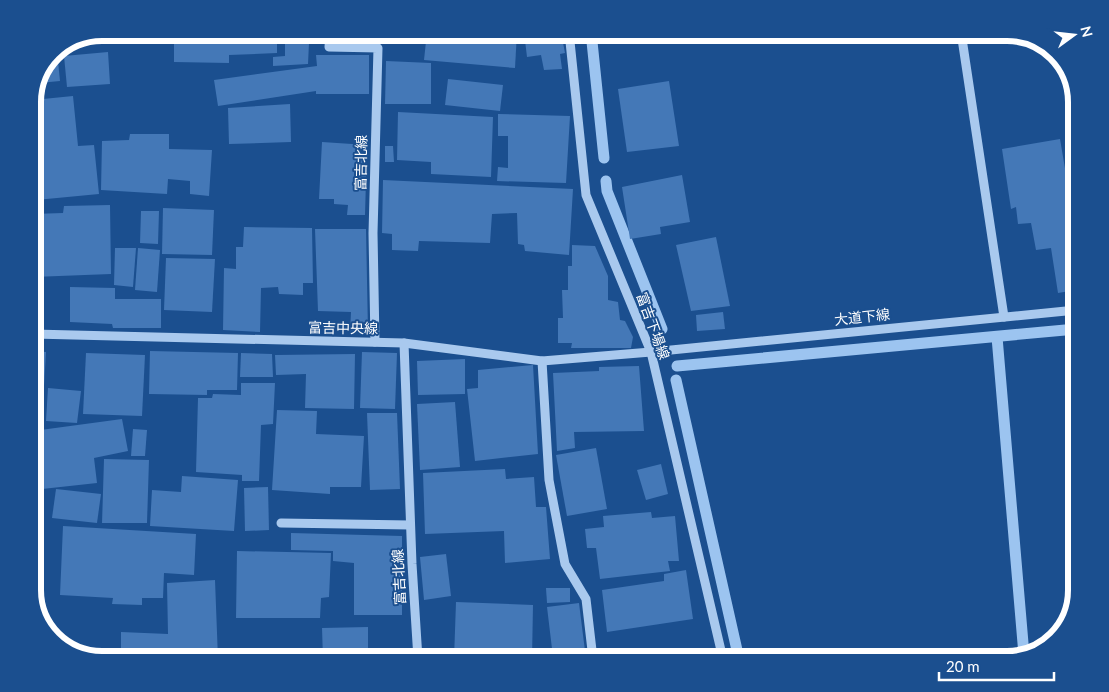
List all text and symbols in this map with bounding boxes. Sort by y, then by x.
north arrow [1049,10,1099,60]
text: N [1077,24,1097,39]
street label: 富吉北線 [352,135,369,191]
street label: 富吉下場線 [634,290,673,362]
street label: 大道下線 [833,305,891,328]
street label: 富吉中央線 [308,318,378,337]
street label: 富吉北線 [389,549,408,605]
scale bar [939,650,1054,682]
text: 20 m [946,657,980,675]

